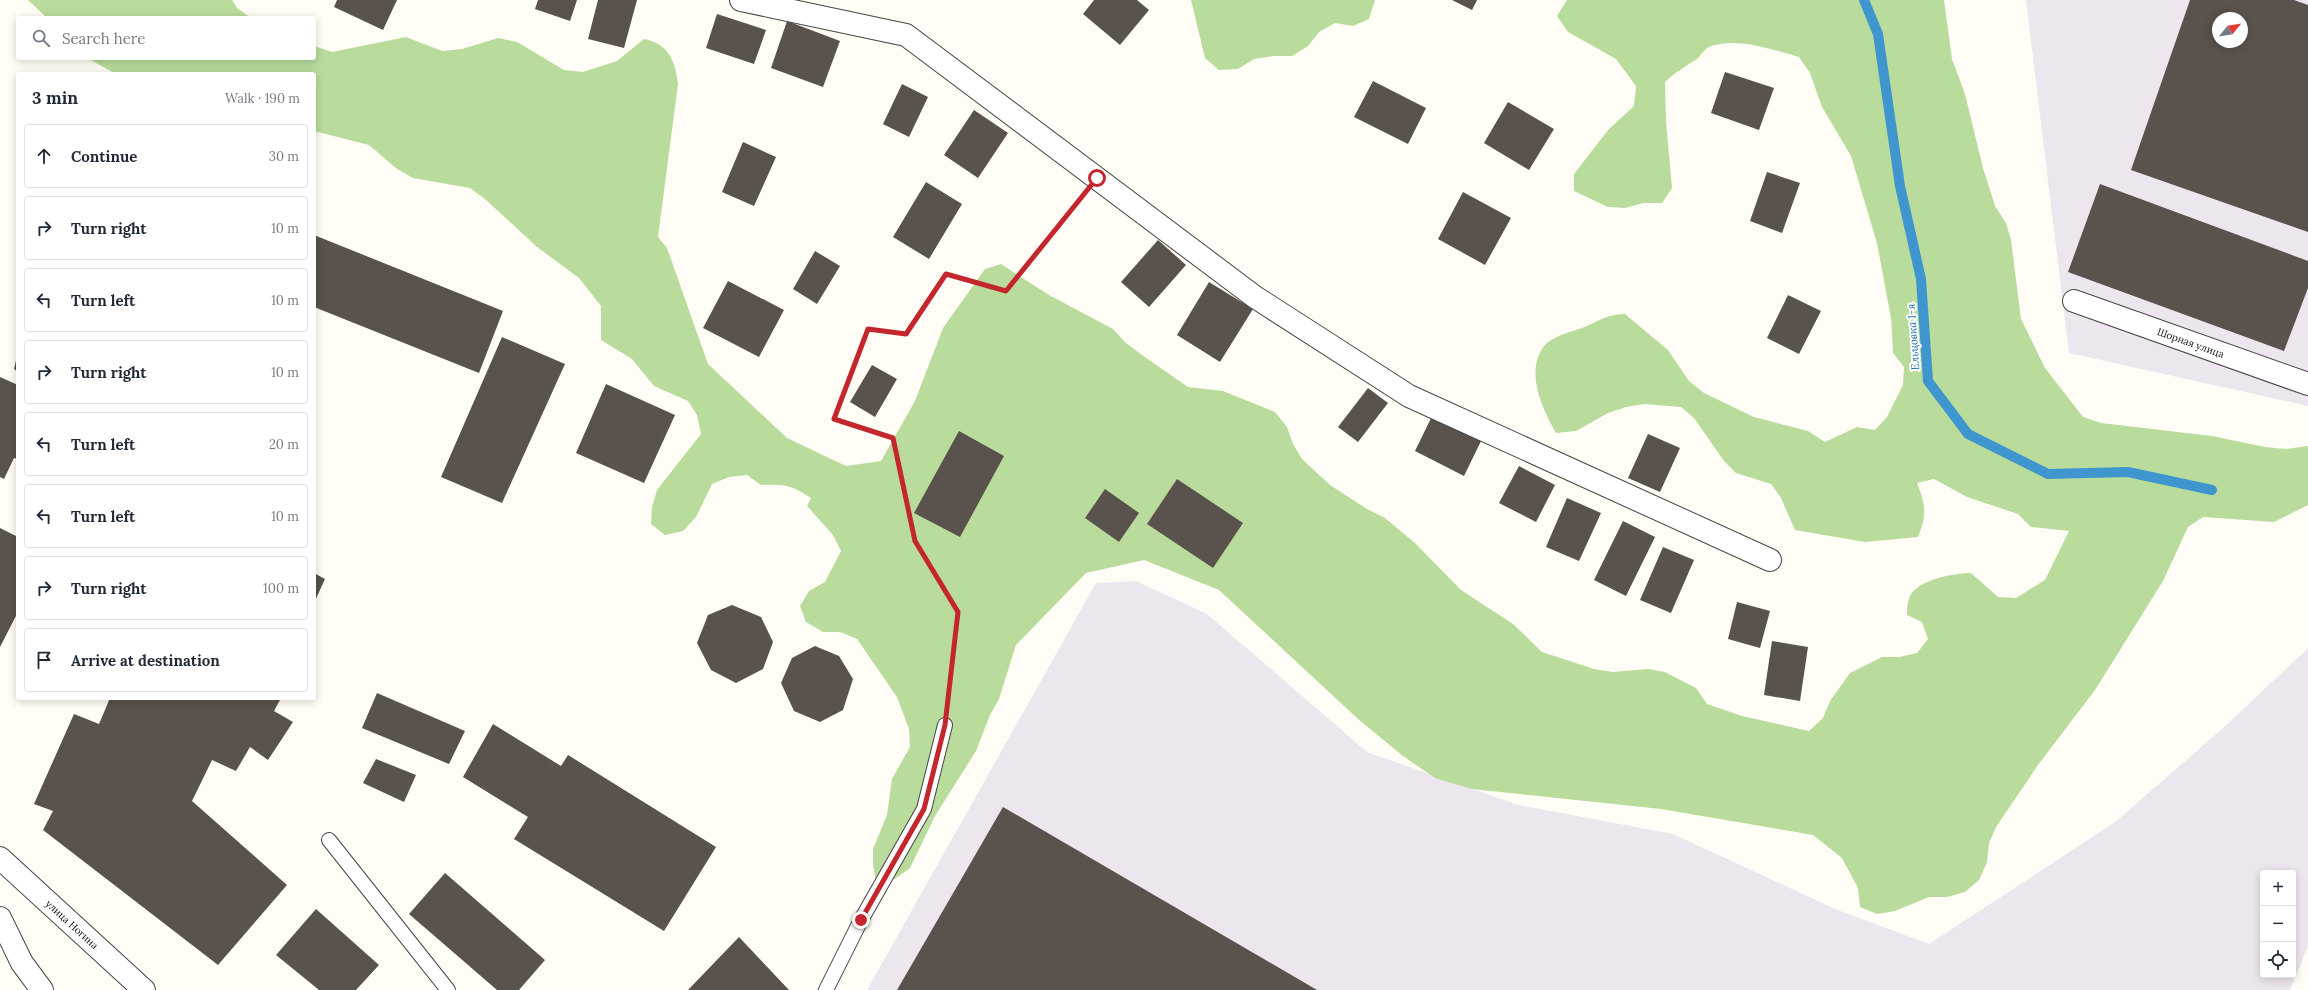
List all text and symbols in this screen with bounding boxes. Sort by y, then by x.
north arrow [2212,12,2248,48]
search box [16,16,316,60]
icon: search [30,27,52,49]
text: Search here [62,29,145,48]
text: 3 min [32,87,78,109]
text: Walk · 190 m [225,90,300,107]
icon: ahead [33,145,55,167]
text: Continue [71,147,137,166]
text: 30 m [269,148,299,165]
route start [1088,169,1106,187]
icon: right [33,217,55,239]
text: Turn right [71,219,147,238]
text: 10 m [271,220,299,237]
icon: left [33,289,55,311]
text: Turn left [71,291,135,310]
text: 10 m [271,292,299,309]
water label: Ельцовка 1-я [1904,302,1922,371]
street label: Шорная улица [2156,325,2226,360]
icon: right [33,361,55,383]
text: Turn right [71,363,147,382]
text: 10 m [271,364,299,381]
icon: left [33,433,55,455]
text: Turn left [71,435,135,454]
text: 20 m [269,436,299,453]
icon: left [33,505,55,527]
text: Turn left [71,507,135,526]
text: 10 m [271,508,299,525]
icon: right [33,577,55,599]
text: Turn right [71,579,147,598]
text: 100 m [263,580,299,597]
icon: arrive [33,649,55,671]
text: Arrive at destination [71,651,220,670]
map controls [2260,870,2296,978]
button: + [2260,870,2296,906]
street label: улица Ногина [43,897,101,952]
button: − [2260,906,2296,942]
route end [852,911,870,929]
button: locate [2260,942,2296,978]

